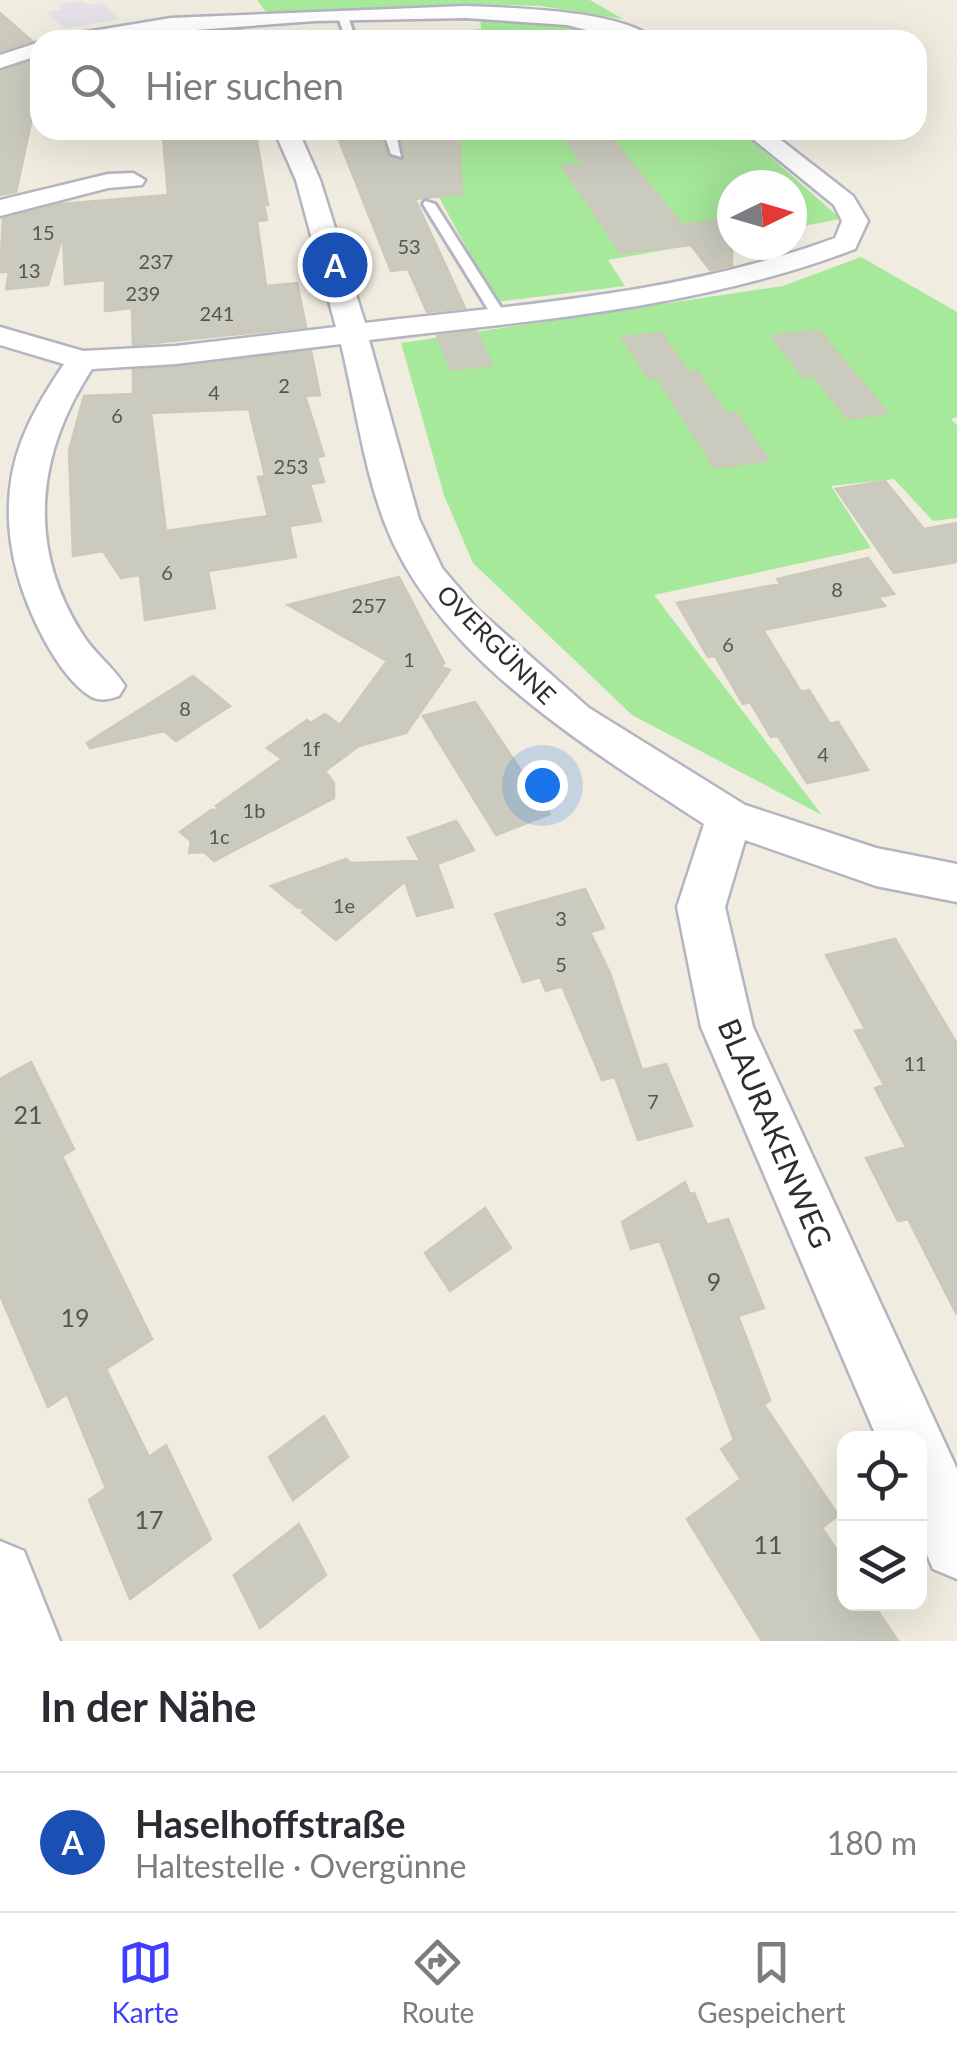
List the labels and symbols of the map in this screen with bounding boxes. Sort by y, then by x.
north arrow [717,170,807,260]
house number: 15 [31,220,55,244]
pin: A [302,228,368,302]
house number: 53 [397,234,421,258]
house number: 237 [139,249,173,273]
house number: 13 [17,258,41,282]
house number: 239 [126,281,160,305]
house number: 241 [200,301,234,325]
house number: 2 [278,373,290,397]
house number: 4 [208,380,220,404]
house number: 6 [111,403,123,427]
house number: 253 [274,454,308,478]
house number: 6 [161,560,173,584]
house number: 8 [831,577,843,601]
street label: OVERGÜNNE [431,578,563,710]
house number: 257 [352,593,386,617]
house number: 6 [722,632,734,656]
house number: 1 [403,647,415,671]
house number: 8 [179,696,191,720]
house number: 1f [302,736,320,760]
house number: 4 [817,742,829,766]
your location [517,760,568,811]
house number: 1b [243,798,265,822]
house number: 1c [208,824,230,848]
house number: 1e [333,893,355,917]
house number: 3 [555,906,567,930]
house number: 5 [555,952,567,976]
street label: BLAURAKENWEG [711,1013,841,1253]
house number: 11 [903,1051,927,1075]
house number: 7 [647,1089,659,1113]
house number: 21 [13,1099,43,1129]
house number: 9 [707,1266,721,1296]
house number: 19 [60,1302,90,1332]
house number: 17 [134,1504,164,1534]
house number: 11 [753,1529,783,1559]

